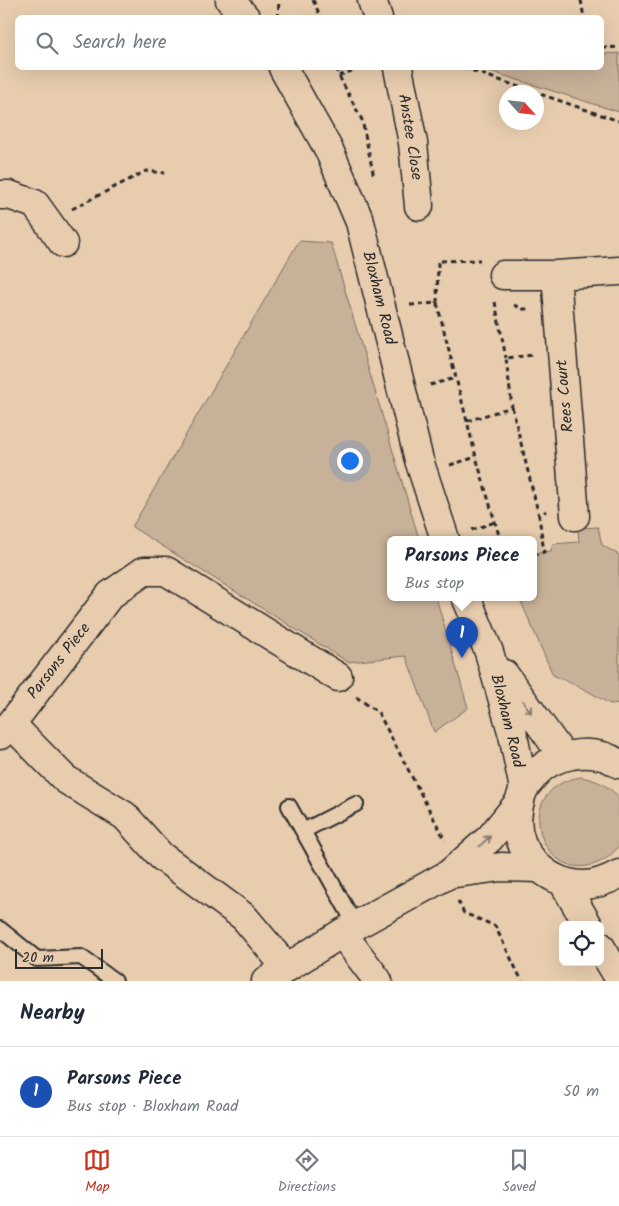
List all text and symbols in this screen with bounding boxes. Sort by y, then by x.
search box [15,15,604,70]
text: Search here [73,28,167,58]
icon: search [33,29,61,57]
north arrow [499,85,544,130]
street label: Anstee Close [391,92,429,182]
street label: Bloxham Road [355,249,403,348]
street label: Rees Court [549,358,581,433]
your location [337,448,363,474]
popup [387,536,537,601]
text: Parsons Piece [405,541,519,571]
text: Bus stop [405,571,464,596]
street label: Parsons Piece [21,617,97,705]
pin: 1 [446,617,478,658]
street label: Bloxham Road [483,672,531,771]
one-way arrow [522,700,532,714]
one-way arrow [479,835,492,847]
map controls [559,921,604,966]
button: locate [559,921,604,966]
scale bar [15,946,102,969]
text: 20 m [22,947,54,969]
text: Nearby [20,997,85,1030]
text: Parsons Piece [67,1064,181,1094]
text: 1 [34,1079,38,1104]
text: 50 m [563,1079,599,1104]
text: Bus stop · Bloxham Road [67,1094,238,1119]
tab: Map [83,1146,111,1198]
tab: Directions [278,1146,336,1198]
tab: Saved [502,1146,536,1198]

